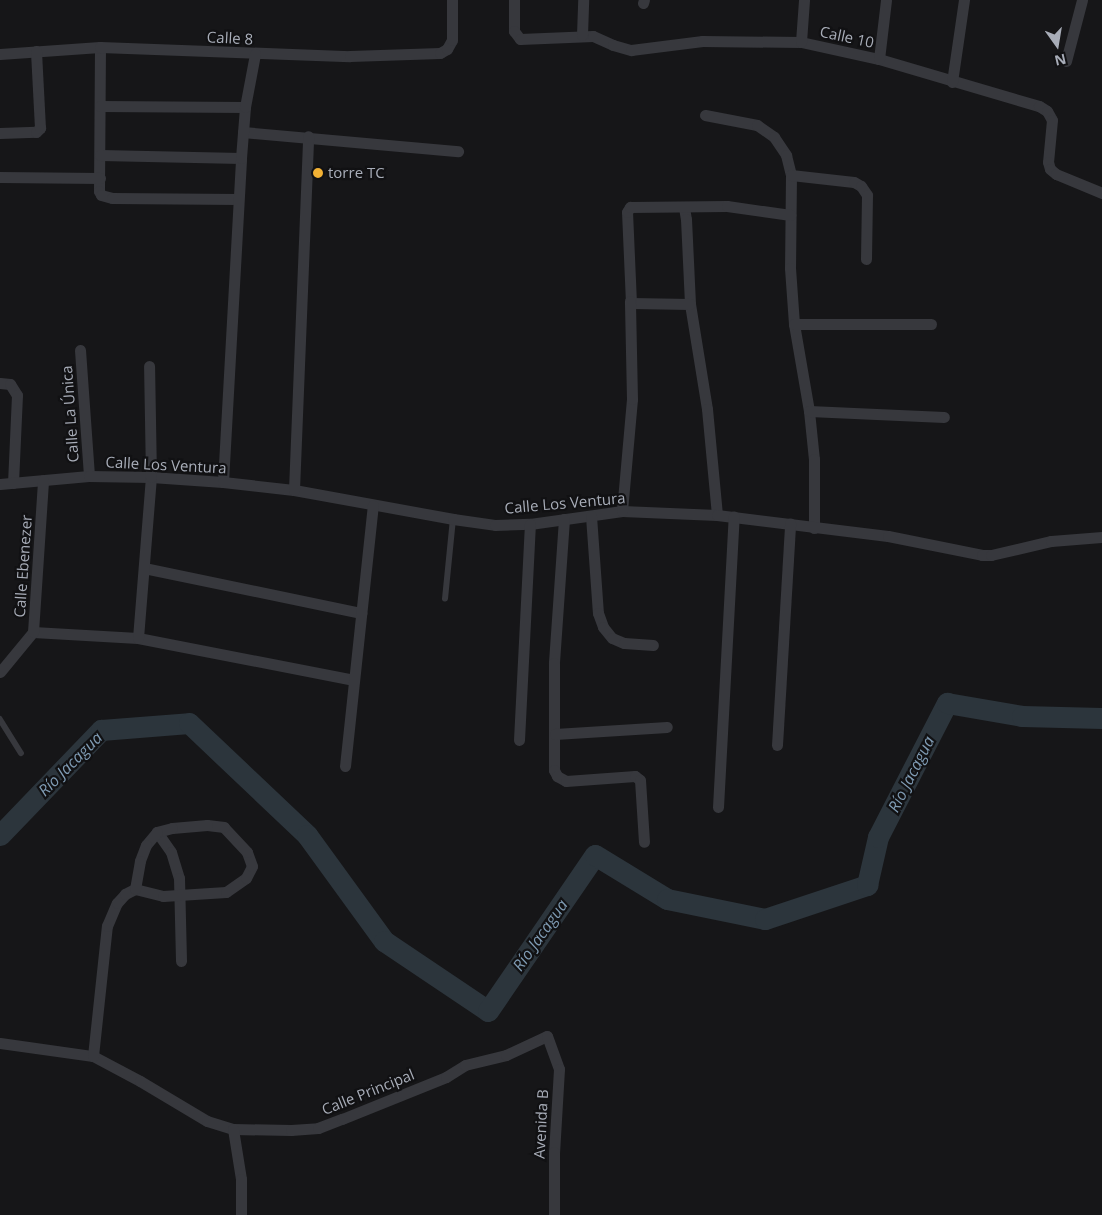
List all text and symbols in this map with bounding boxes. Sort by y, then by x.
north arrow [1032,20,1082,70]
street label: Calle 10 [818,22,876,52]
street label: Calle 8 [206,28,254,48]
text: N [1053,50,1068,71]
place label: torre TC [328,164,385,182]
marker: torre TC [312,167,324,179]
street label: Calle La Única [58,365,82,463]
street label: Calle Los Ventura [105,453,227,477]
street label: Calle Los Ventura [504,489,626,517]
street label: Calle Ebenezer [10,514,36,618]
water label: Río Jacagua [34,728,106,800]
water label: Río Jacagua [884,733,938,815]
water label: Río Jacagua [508,896,572,974]
street label: Calle Principal [319,1065,417,1119]
street label: Avenida B [530,1089,552,1159]

